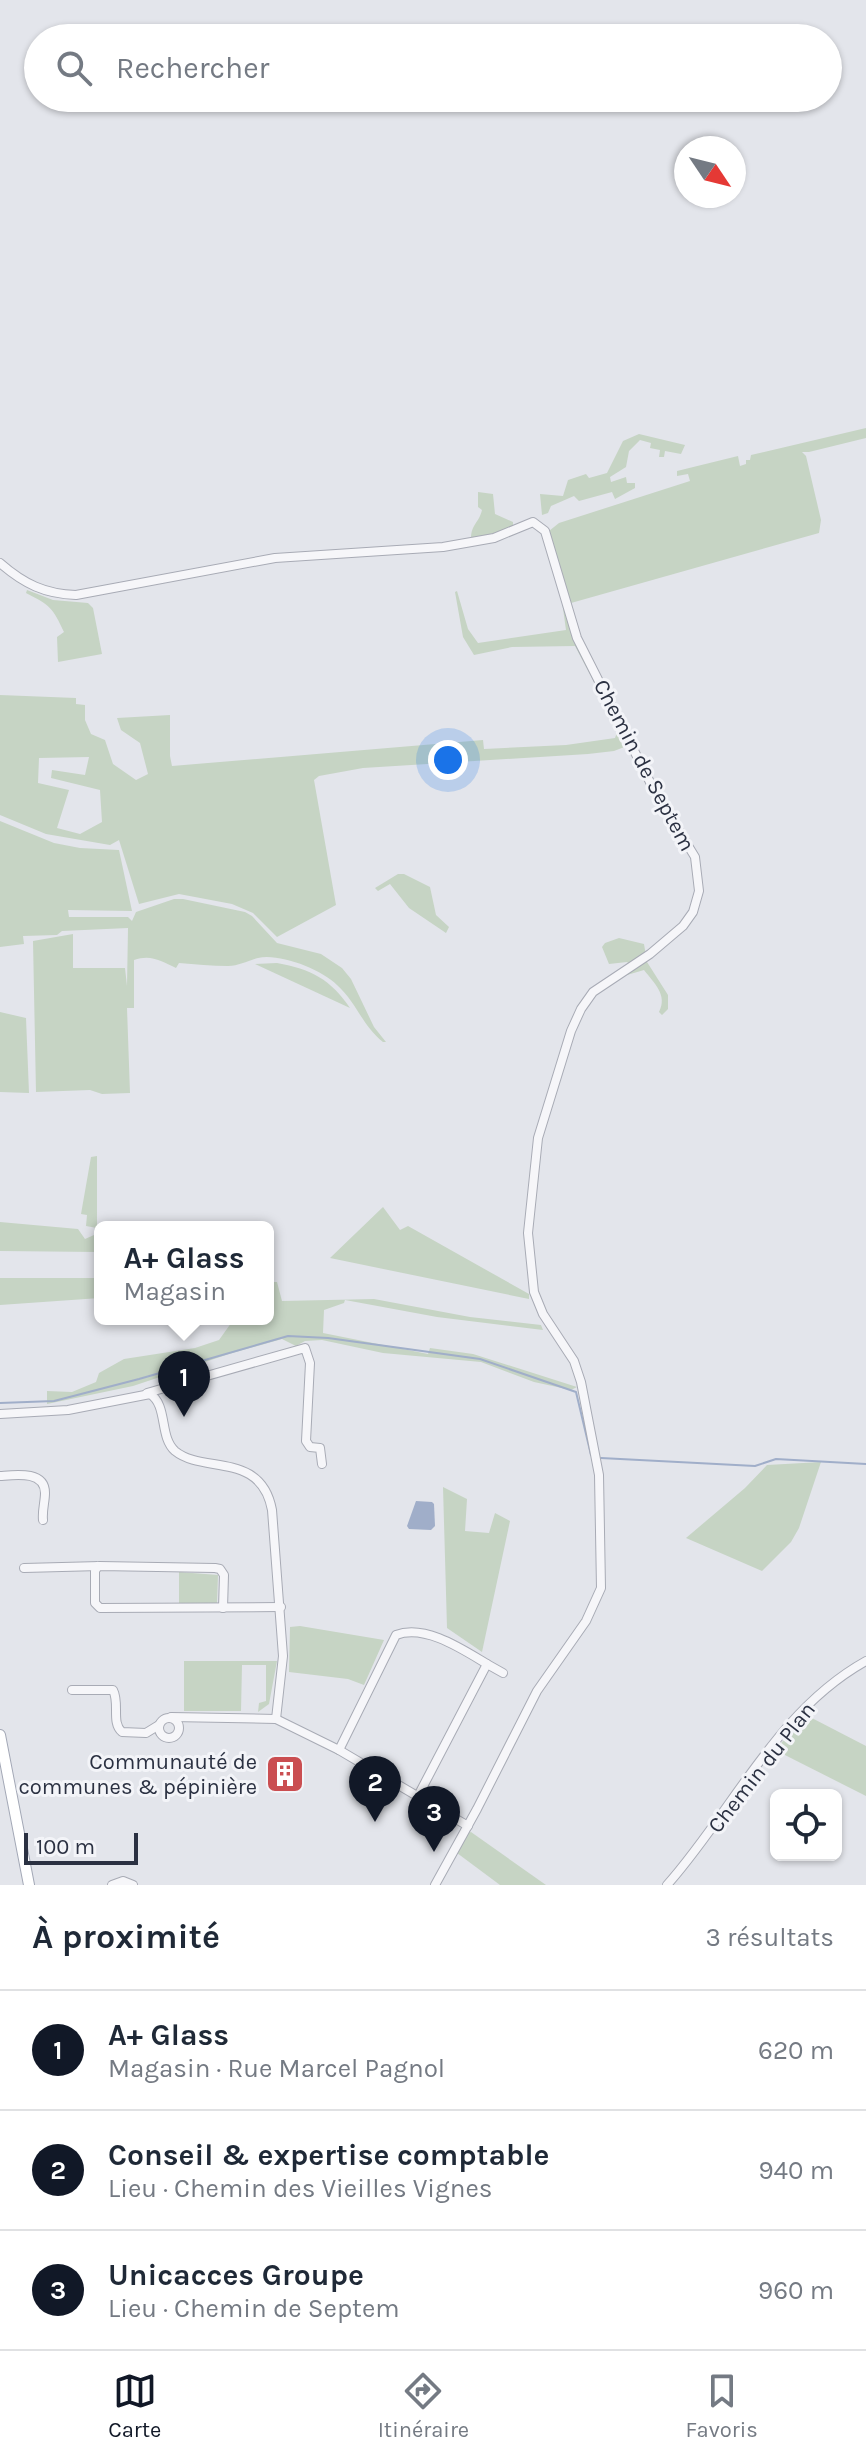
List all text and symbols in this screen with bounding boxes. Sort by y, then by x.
search box [24,24,842,112]
icon: search [52,46,96,90]
text: Rechercher [116,50,269,86]
north arrow [674,136,746,208]
street label: Chemin de Septem [588,675,700,856]
your location [428,740,468,780]
popup [94,1221,274,1325]
text: A+ Glass [123,1240,245,1276]
text: Magasin [123,1276,226,1307]
pin: 1 [158,1351,210,1417]
street label: Chemin du Plan [703,1697,821,1838]
place label: Communauté de communes & pépinière [18,1749,257,1800]
building icon: Communauté de communes & pépinière [264,1753,306,1795]
pin: 2 [349,1756,401,1822]
pin: 3 [408,1786,460,1852]
map controls [770,1789,842,1861]
button: locate [770,1789,842,1861]
scale bar [24,1829,138,1865]
text: 100 m [36,1834,95,1860]
text: À proximité [32,1917,220,1957]
text: 3 résultats [706,1922,834,1953]
text: A+ Glass [108,2017,229,2053]
text: 1 [53,2035,63,2066]
text: 620 m [758,2035,834,2066]
text: Magasin · Rue Marcel Pagnol [108,2053,445,2084]
text: Conseil & expertise comptable [108,2137,549,2173]
text: 2 [50,2155,66,2186]
text: 940 m [758,2155,834,2186]
text: Lieu · Chemin des Vieilles Vignes [108,2173,492,2204]
text: Unicacces Groupe [108,2257,364,2293]
text: 3 [50,2275,66,2306]
text: 960 m [758,2275,834,2306]
text: Lieu · Chemin de Septem [108,2293,400,2324]
tab: Carte [108,2369,161,2443]
tab: Itinéraire [378,2369,469,2443]
tab: Favoris [686,2369,758,2443]

